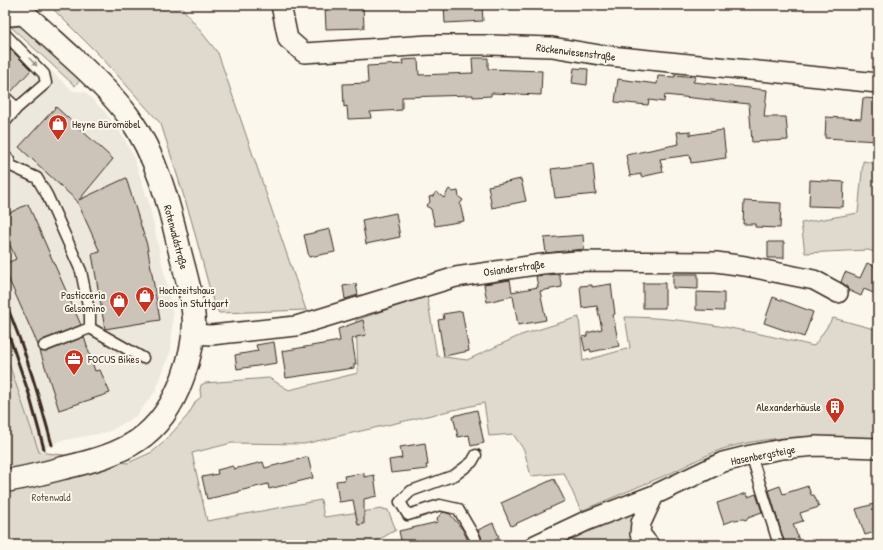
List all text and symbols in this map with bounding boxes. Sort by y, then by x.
street label: Röckenwiesenstraße [535,40,617,64]
one-way arrow [28,57,38,67]
shop icon: Heyne Büromöbel [47,113,69,141]
place label: Heyne Büromöbel [72,117,141,131]
street label: Rotenwaldstraße [161,203,191,271]
street label: Osianderstraße [482,257,546,279]
place label: Hochzeitshaus Boos in Stuttgart [159,283,228,310]
shop icon: Hochzeitshaus Boos in Stuttgart [134,285,156,313]
place label: Pasticceria Gelsomino [61,288,106,315]
shop icon: Pasticceria Gelsomino [108,290,130,318]
office icon: FOCUS Bikes [63,348,85,376]
place label: FOCUS Bikes [87,352,139,366]
building icon: Alexanderhäusle [824,396,846,424]
place label: Alexanderhäusle [756,400,822,414]
street label: Hasenbergsteige [730,442,797,468]
park label: Rotenwald [31,490,71,504]

